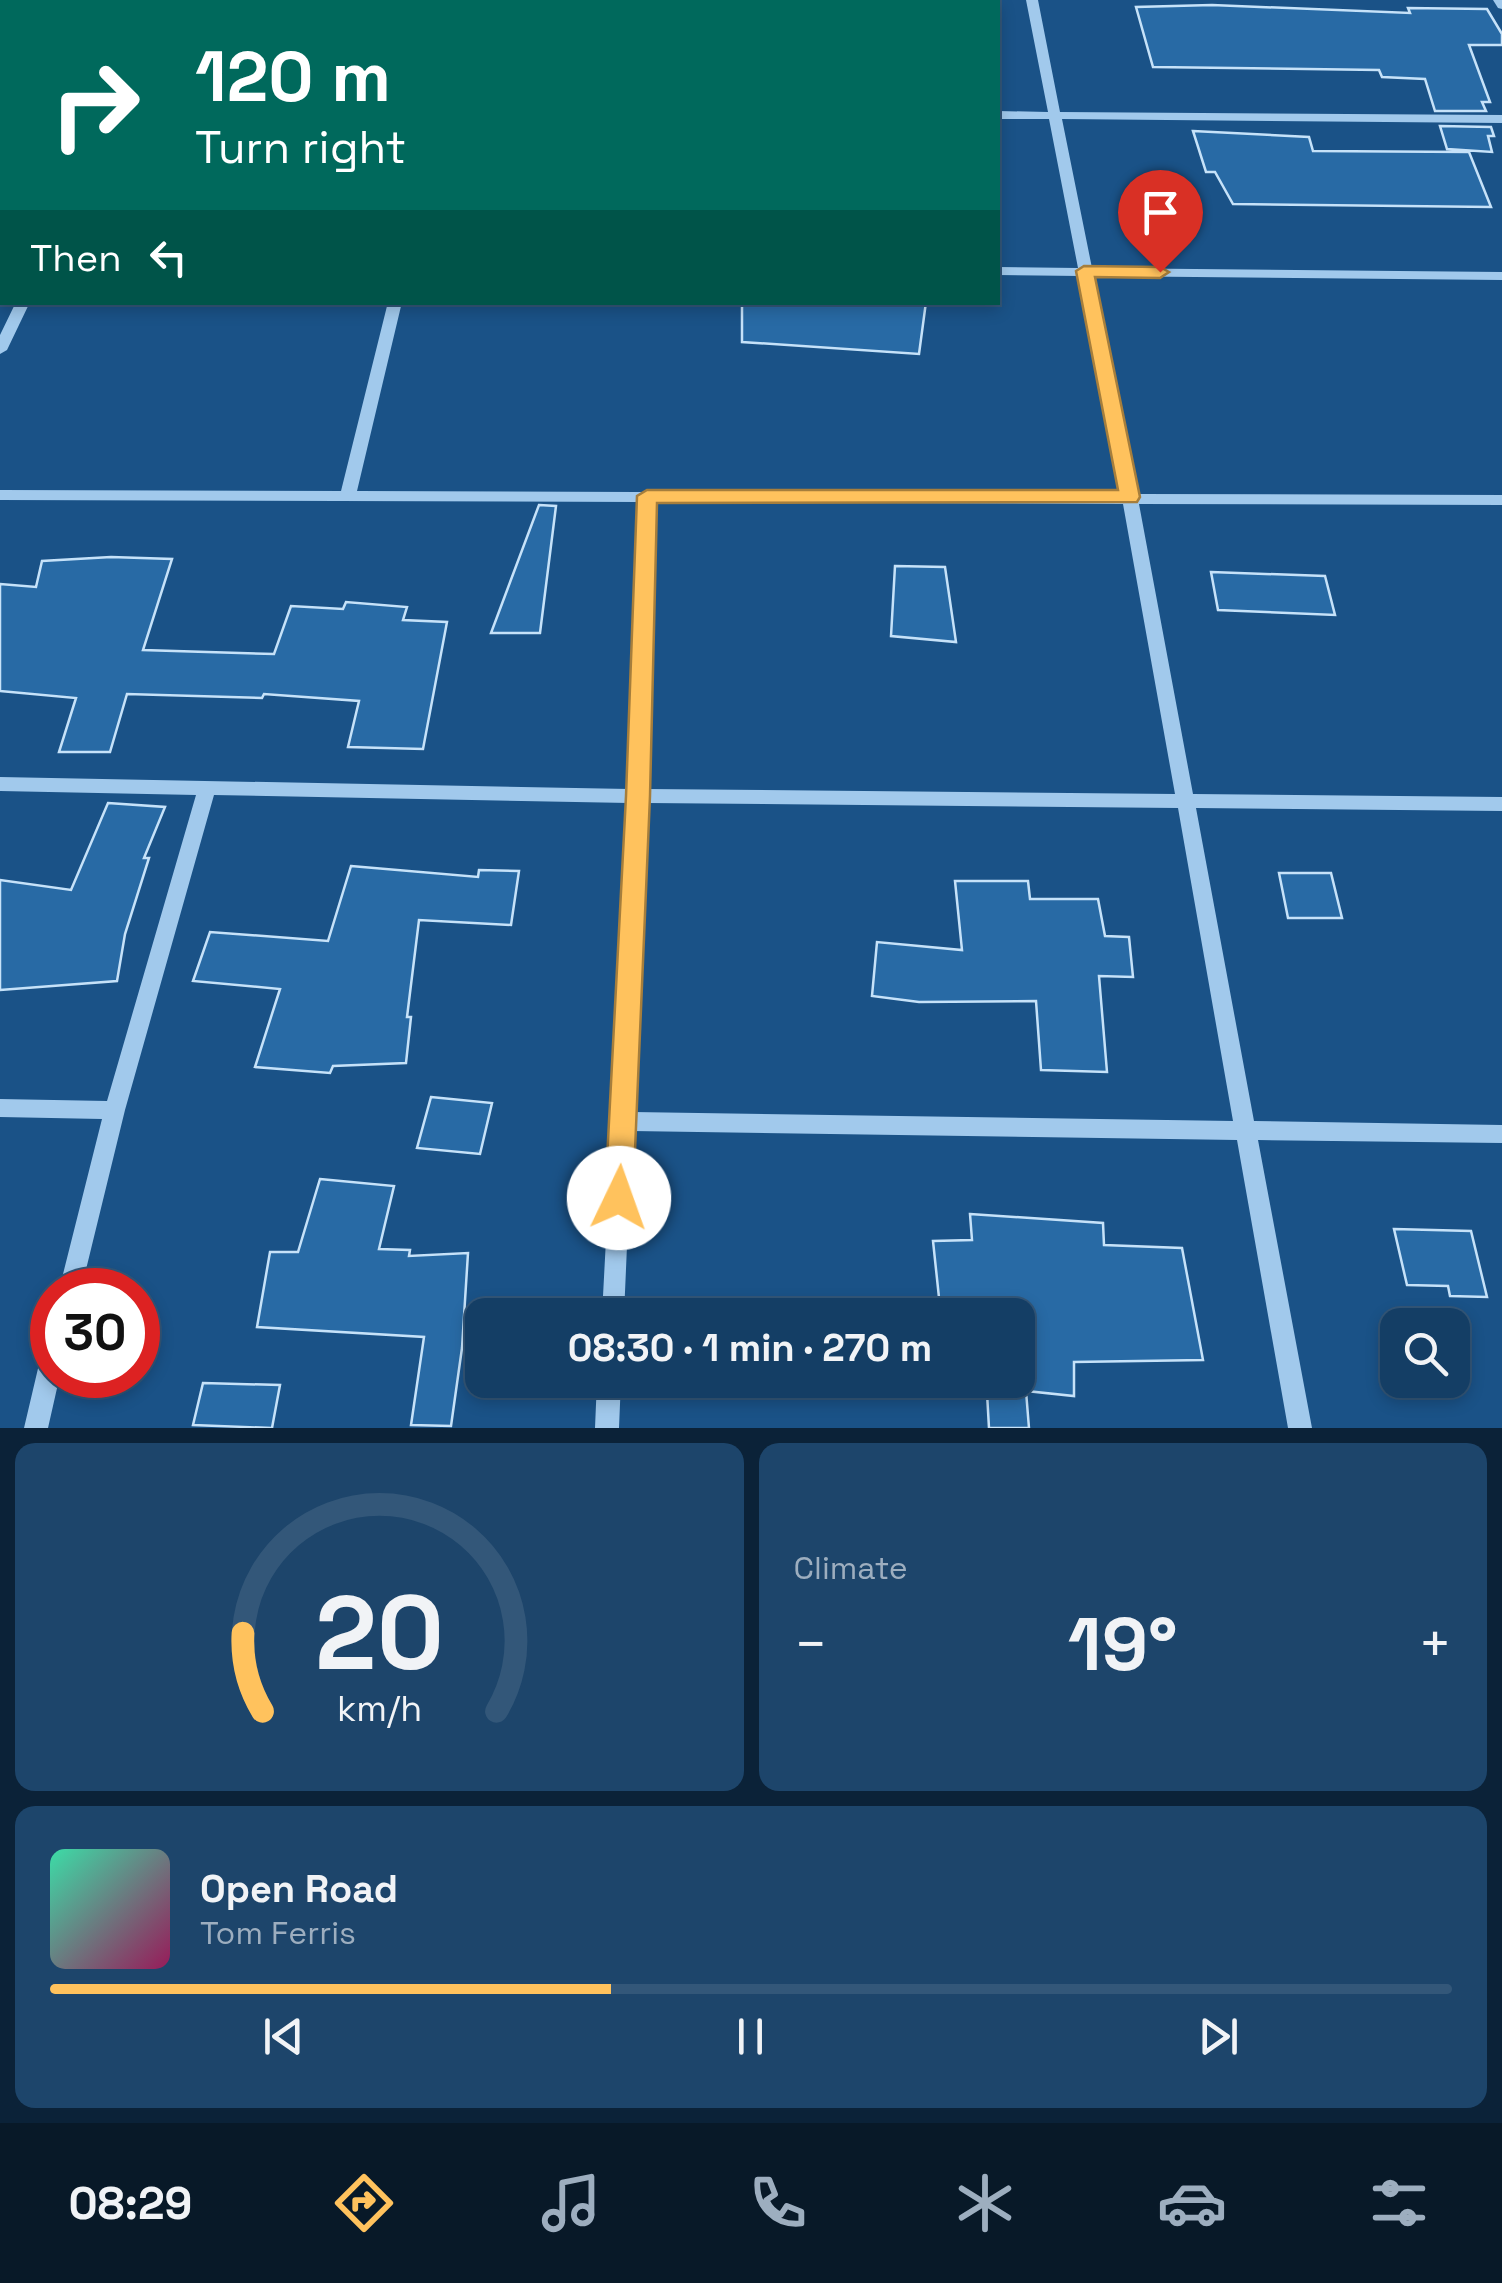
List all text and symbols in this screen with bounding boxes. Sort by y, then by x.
text: 120 m [195,32,391,121]
icon: right [30,40,160,170]
text: Turn right [195,119,406,176]
pin [1118,170,1203,273]
icon: arrive [1133,185,1188,240]
icon: left [141,230,196,285]
text: Then [30,234,121,282]
position arrow [567,1146,671,1250]
speed limit sign: 30 [30,1268,160,1398]
map controls [1380,1308,1470,1398]
button: search [1380,1308,1470,1398]
text: 08:30 · 1 min · 270 m [568,1324,932,1372]
text: Climate [794,1548,908,1588]
text: 20 [315,1567,444,1699]
text: 19° [1068,1596,1178,1692]
text: − [794,1609,828,1679]
text: + [1418,1609,1452,1679]
text: km/h [337,1686,422,1731]
text: Open Road [200,1865,398,1913]
text: Tom Ferris [200,1913,356,1953]
icon: previous [256,2009,311,2064]
icon: pause [723,2009,778,2064]
icon: next [1191,2009,1246,2064]
icon: directions [329,2168,399,2238]
icon: music [536,2168,606,2238]
icon: phone [743,2168,813,2238]
icon: climate [950,2168,1020,2238]
icon: car [1157,2168,1227,2238]
icon: filters [1364,2168,1434,2238]
text: 08:29 [68,2175,192,2232]

